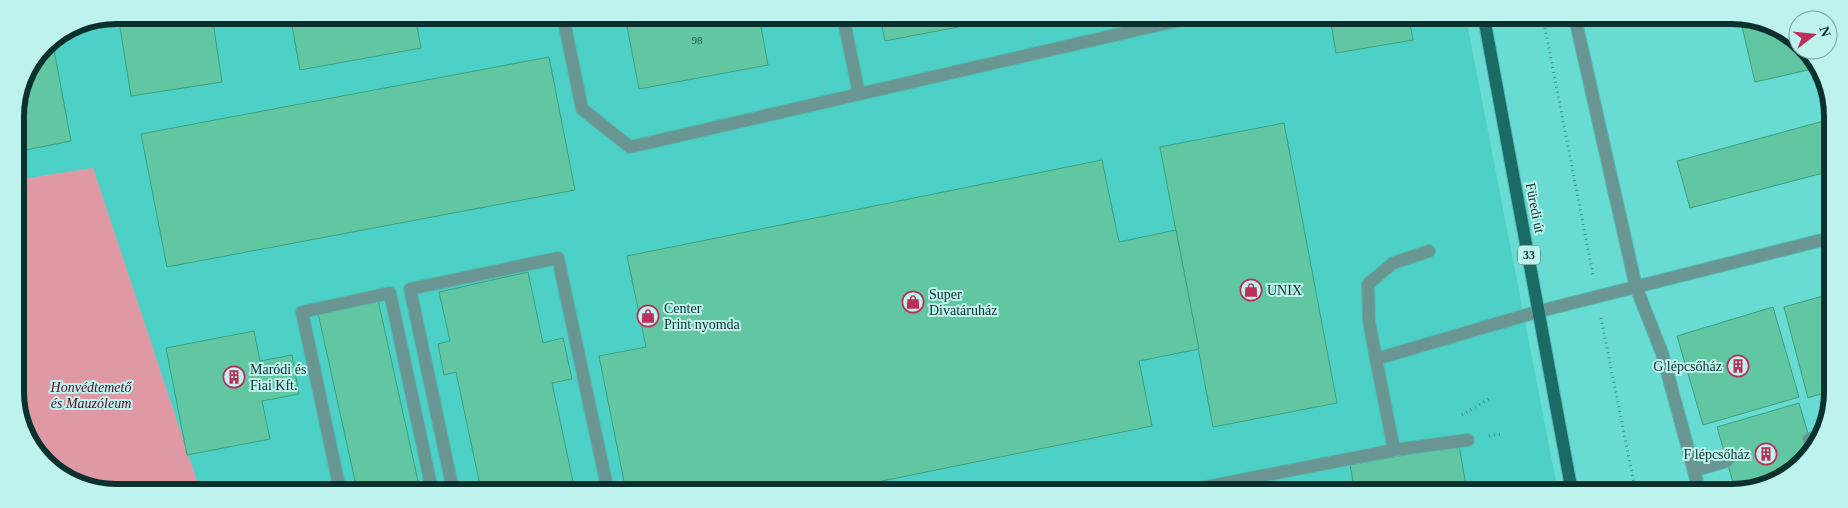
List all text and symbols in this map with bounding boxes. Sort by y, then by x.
north arrow [1788,10,1838,60]
text: N [1816,25,1834,38]
house number: 98 [692,34,703,46]
street label: Füredi út [1523,182,1547,235]
road number: 33 [1518,246,1540,264]
shop icon: UNIX [1239,278,1263,302]
place label: UNIX [1267,283,1302,298]
place label: Super Divatáruház [929,287,997,318]
shop icon: Super Divatáruház [901,290,925,314]
place label: Center Print nyomda [664,301,741,332]
shop icon: Center Print nyomda [636,304,660,328]
building icon: G lépcsőház [1726,354,1750,378]
place label: G lépcsőház [1653,359,1722,374]
place label: Maródi és Fiai Kft. [250,362,306,393]
building icon: Maródi és Fiai Kft. [222,365,246,389]
park label: Honvédtemető és Mauzóleum [50,380,132,411]
building icon: F lépcsőház [1754,442,1778,466]
place label: F lépcsőház [1684,447,1750,462]

